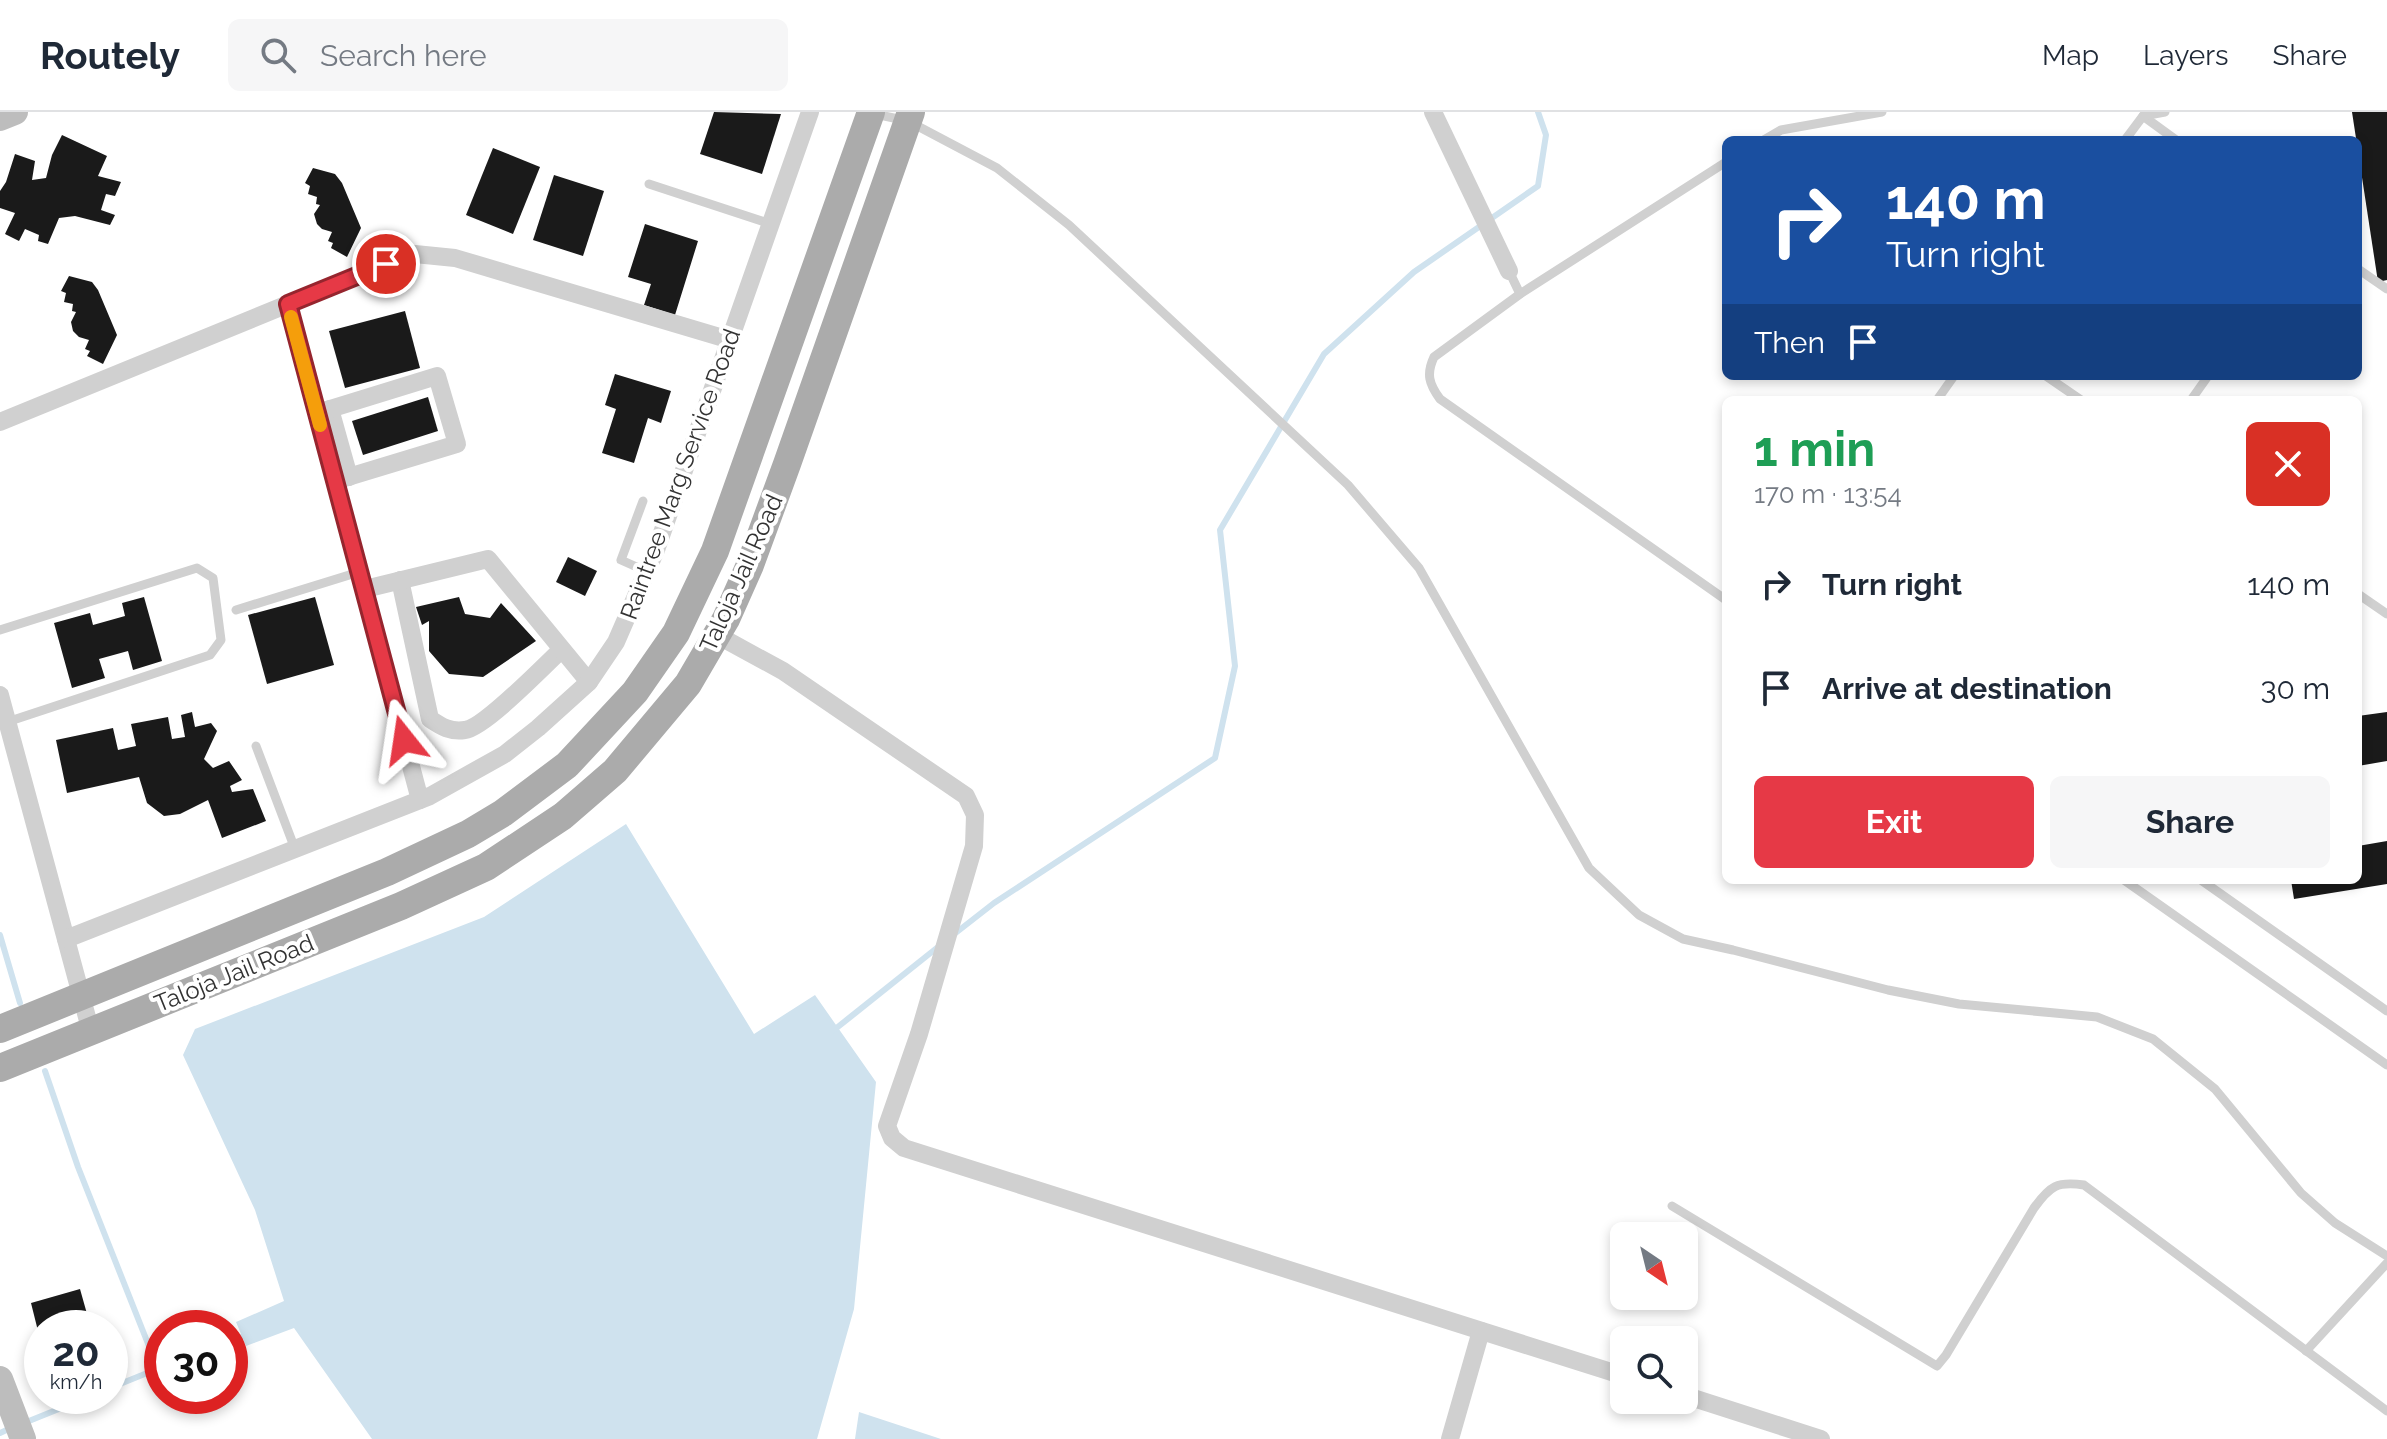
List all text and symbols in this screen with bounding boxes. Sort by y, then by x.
search box [228,19,788,91]
text: Routely [40,33,180,78]
icon: search [256,33,300,77]
text: Search here [320,38,487,73]
text: Map [2042,39,2099,72]
text: Layers [2143,39,2229,72]
text: Share [2273,39,2347,72]
text: 140 m [1886,166,2046,232]
icon: right [1754,168,1858,272]
pin [352,230,420,298]
text: Turn right [1886,233,2045,275]
icon: arrive [364,242,408,286]
icon: arrive [1841,320,1885,364]
street label: Raintree Marg Service Road [614,325,746,623]
text: Then [1754,325,1825,360]
text: 1 min [1754,421,1875,477]
button: close [2246,422,2330,506]
text: 170 m · 13:54 [1754,479,1902,509]
street label: Taloja Jail Road [693,490,789,656]
icon: right [1754,562,1798,606]
text: Turn right [1822,567,1962,602]
text: 140 m [2247,567,2330,602]
icon: arrive [1754,666,1798,710]
text: Arrive at destination [1822,671,2112,706]
text: 30 m [2260,671,2330,706]
position arrow [362,698,446,782]
button: Exit [1754,776,2034,868]
button: Share [2050,776,2330,868]
street label: Taloja Jail Road [150,928,318,1018]
north arrow [1610,1222,1698,1310]
map controls [1610,1222,1698,1414]
speed limit sign: 30 [144,1310,248,1414]
button: search [1610,1326,1698,1414]
text: 20 [52,1328,100,1375]
text: km/h [50,1370,102,1394]

